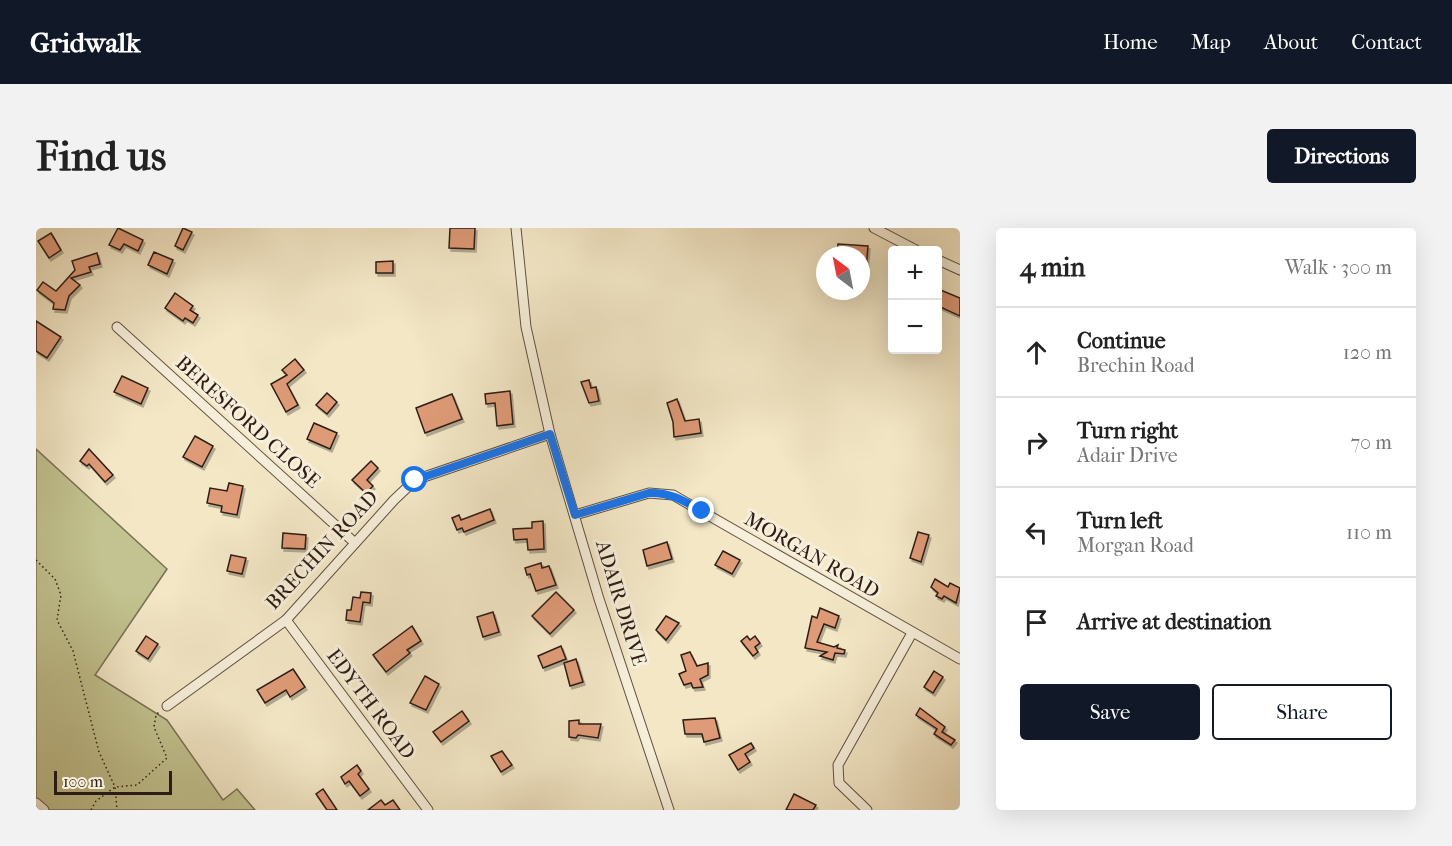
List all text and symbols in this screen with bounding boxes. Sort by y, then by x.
text: Gridwalk [30,26,141,59]
text: Home [1103,30,1158,54]
text: Map [1191,30,1231,54]
text: About [1264,30,1318,54]
text: Contact [1351,30,1422,54]
button: Directions [1267,129,1416,183]
text: Find us [36,132,166,181]
north arrow [816,246,870,300]
map controls [888,246,942,354]
button: + [888,246,942,300]
text: 4 min [1020,252,1085,283]
text: Walk · 300 m [1285,256,1392,279]
button: − [888,300,942,354]
text: Continue [1077,328,1166,354]
icon: ahead [1020,336,1053,369]
text: 120 m [1343,341,1392,364]
street label: BERESFORD CLOSE [171,351,325,493]
text: Brechin Road [1077,354,1195,377]
text: Turn right [1077,418,1178,444]
icon: right [1020,426,1053,459]
text: 70 m [1350,431,1392,454]
text: Adair Drive [1077,444,1178,467]
route start [401,466,427,492]
street label: BRECHIN ROAD [261,486,383,614]
route end [688,497,714,523]
street label: MORGAN ROAD [740,507,884,603]
text: Turn left [1077,508,1163,534]
icon: left [1020,516,1053,549]
text: 110 m [1346,521,1392,544]
text: Morgan Road [1077,534,1194,557]
street label: ADAIR DRIVE [591,537,651,668]
icon: arrive [1020,606,1053,639]
text: Arrive at destination [1077,609,1271,635]
street label: EDYTH ROAD [322,644,420,764]
button: Save [1020,684,1200,740]
button: Share [1212,684,1392,740]
scale bar [54,768,172,796]
text: 100 m [63,772,103,791]

